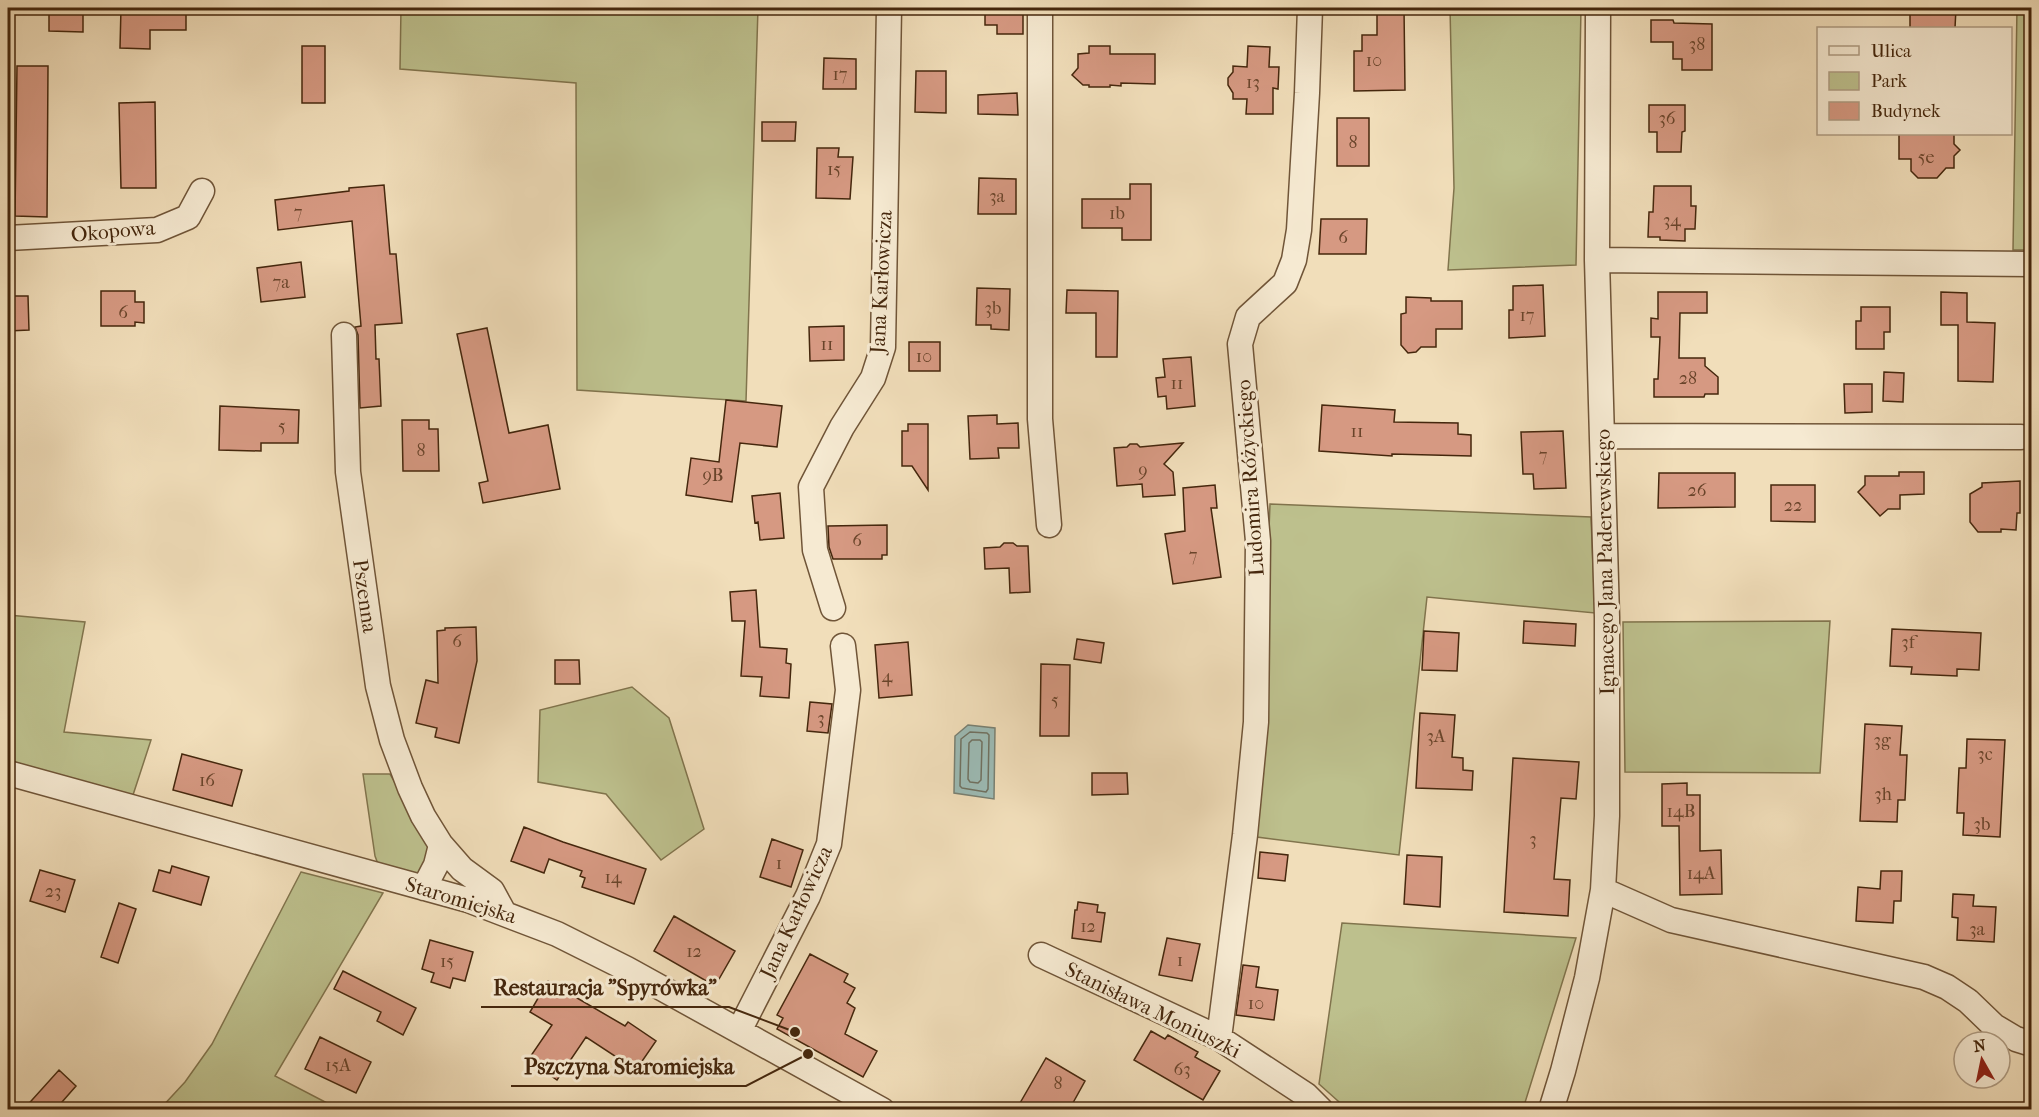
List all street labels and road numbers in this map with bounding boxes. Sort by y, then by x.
street label: Jana Karłowicza [865,209,897,356]
street label: Okopowa [70,215,156,247]
street label: Ludomira Różyckiego [1231,379,1269,577]
street label: Ignacego Jana Paderewskiego [1591,429,1619,695]
street label: Pszenna [348,558,382,635]
street label: Jana Karłowicza [754,842,837,984]
street label: Staromiejska [403,872,520,928]
street label: Stanisława Moniuszki [1061,957,1245,1063]

